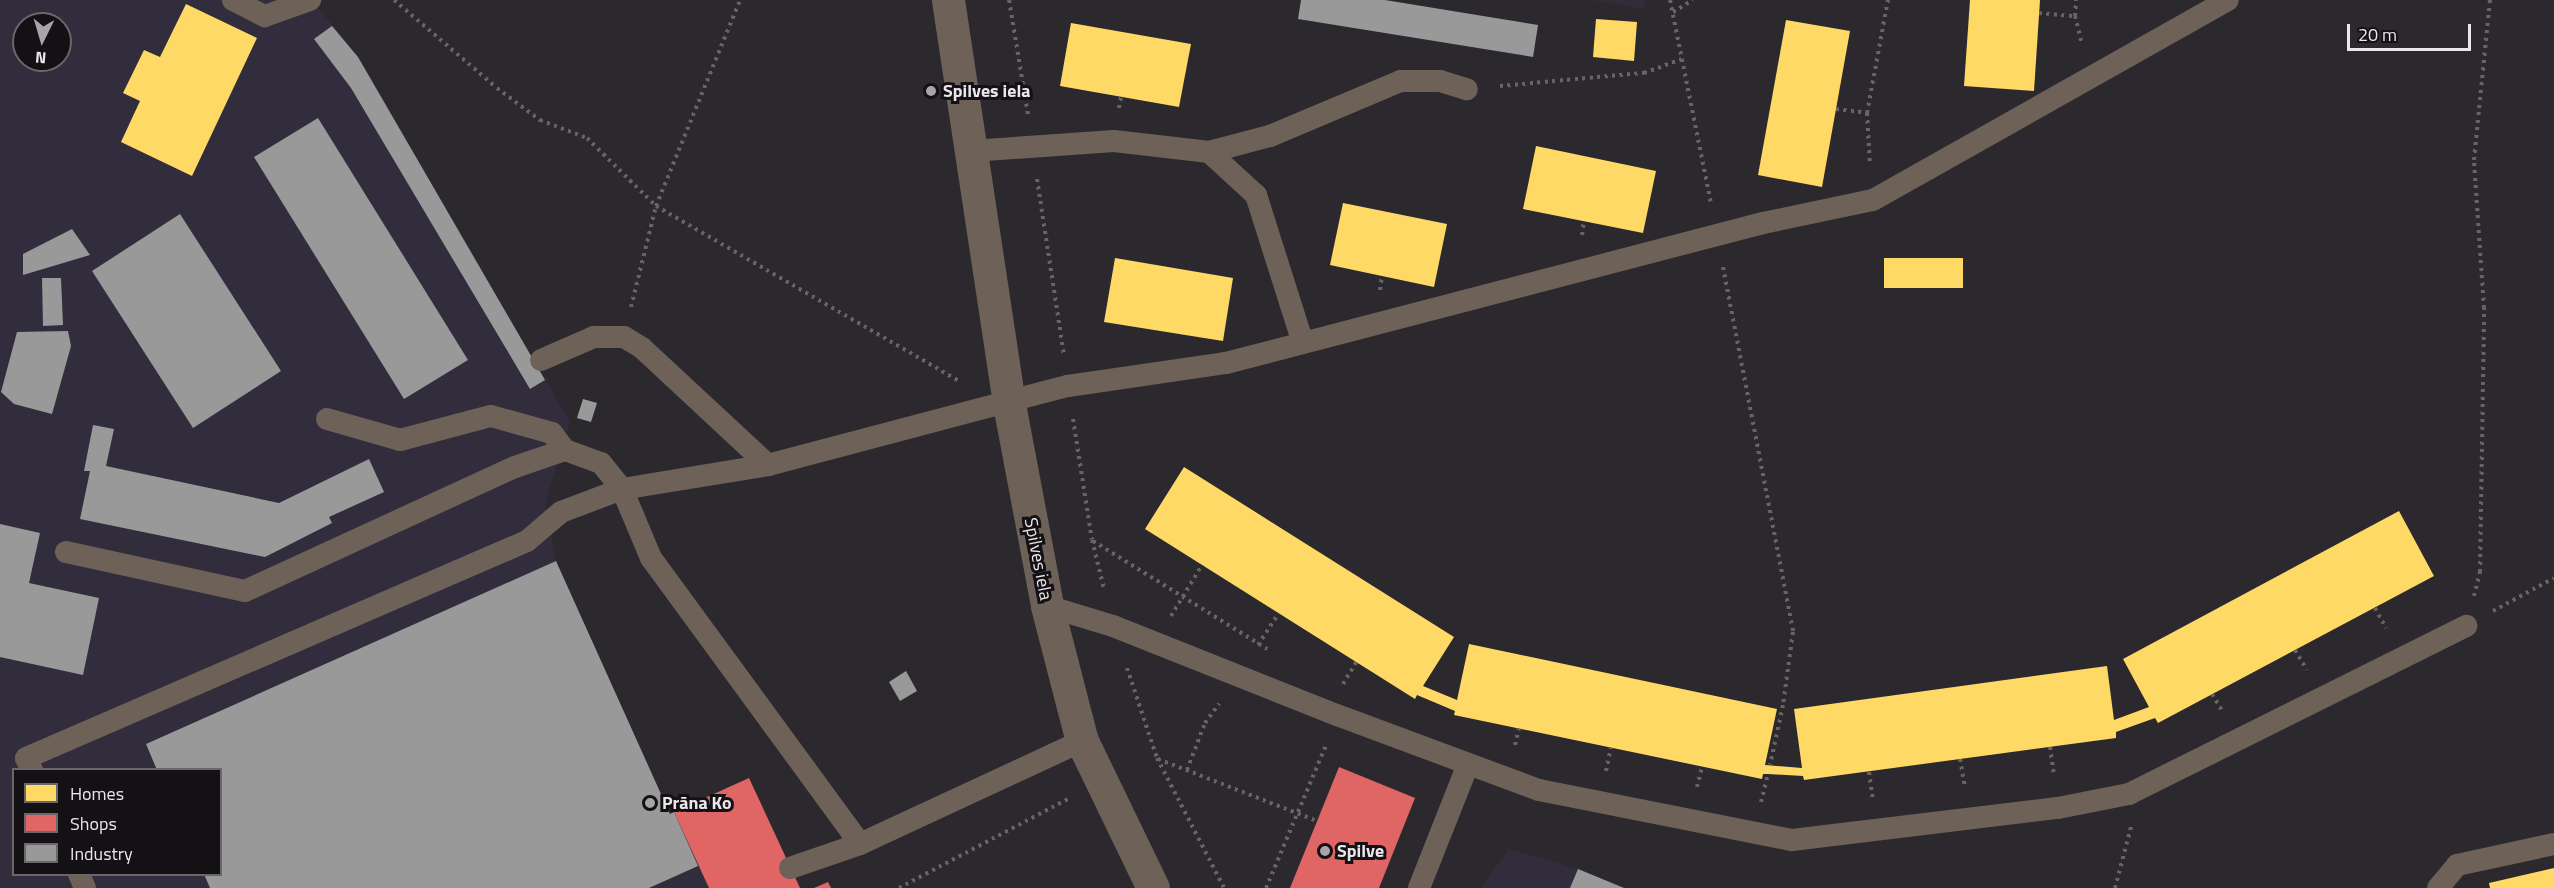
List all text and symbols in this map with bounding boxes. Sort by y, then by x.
north arrow [12,12,72,72]
scale bar [2350,12,2474,50]
text: 20 m [2358,21,2397,48]
text: N [34,46,47,70]
place label: Spilves iela [943,80,1030,102]
marker: Spilves iela [924,84,938,98]
street label: Spilves iela [1019,516,1057,602]
legend [12,768,222,876]
text: Homes [70,780,124,807]
place label: Prāna Ko [662,792,732,814]
marker: Prāna Ko [643,796,657,810]
text: Shops [70,810,117,837]
text: Industry [70,840,133,867]
place label: Spilve [1337,840,1384,862]
marker: Spilve [1318,844,1332,858]

